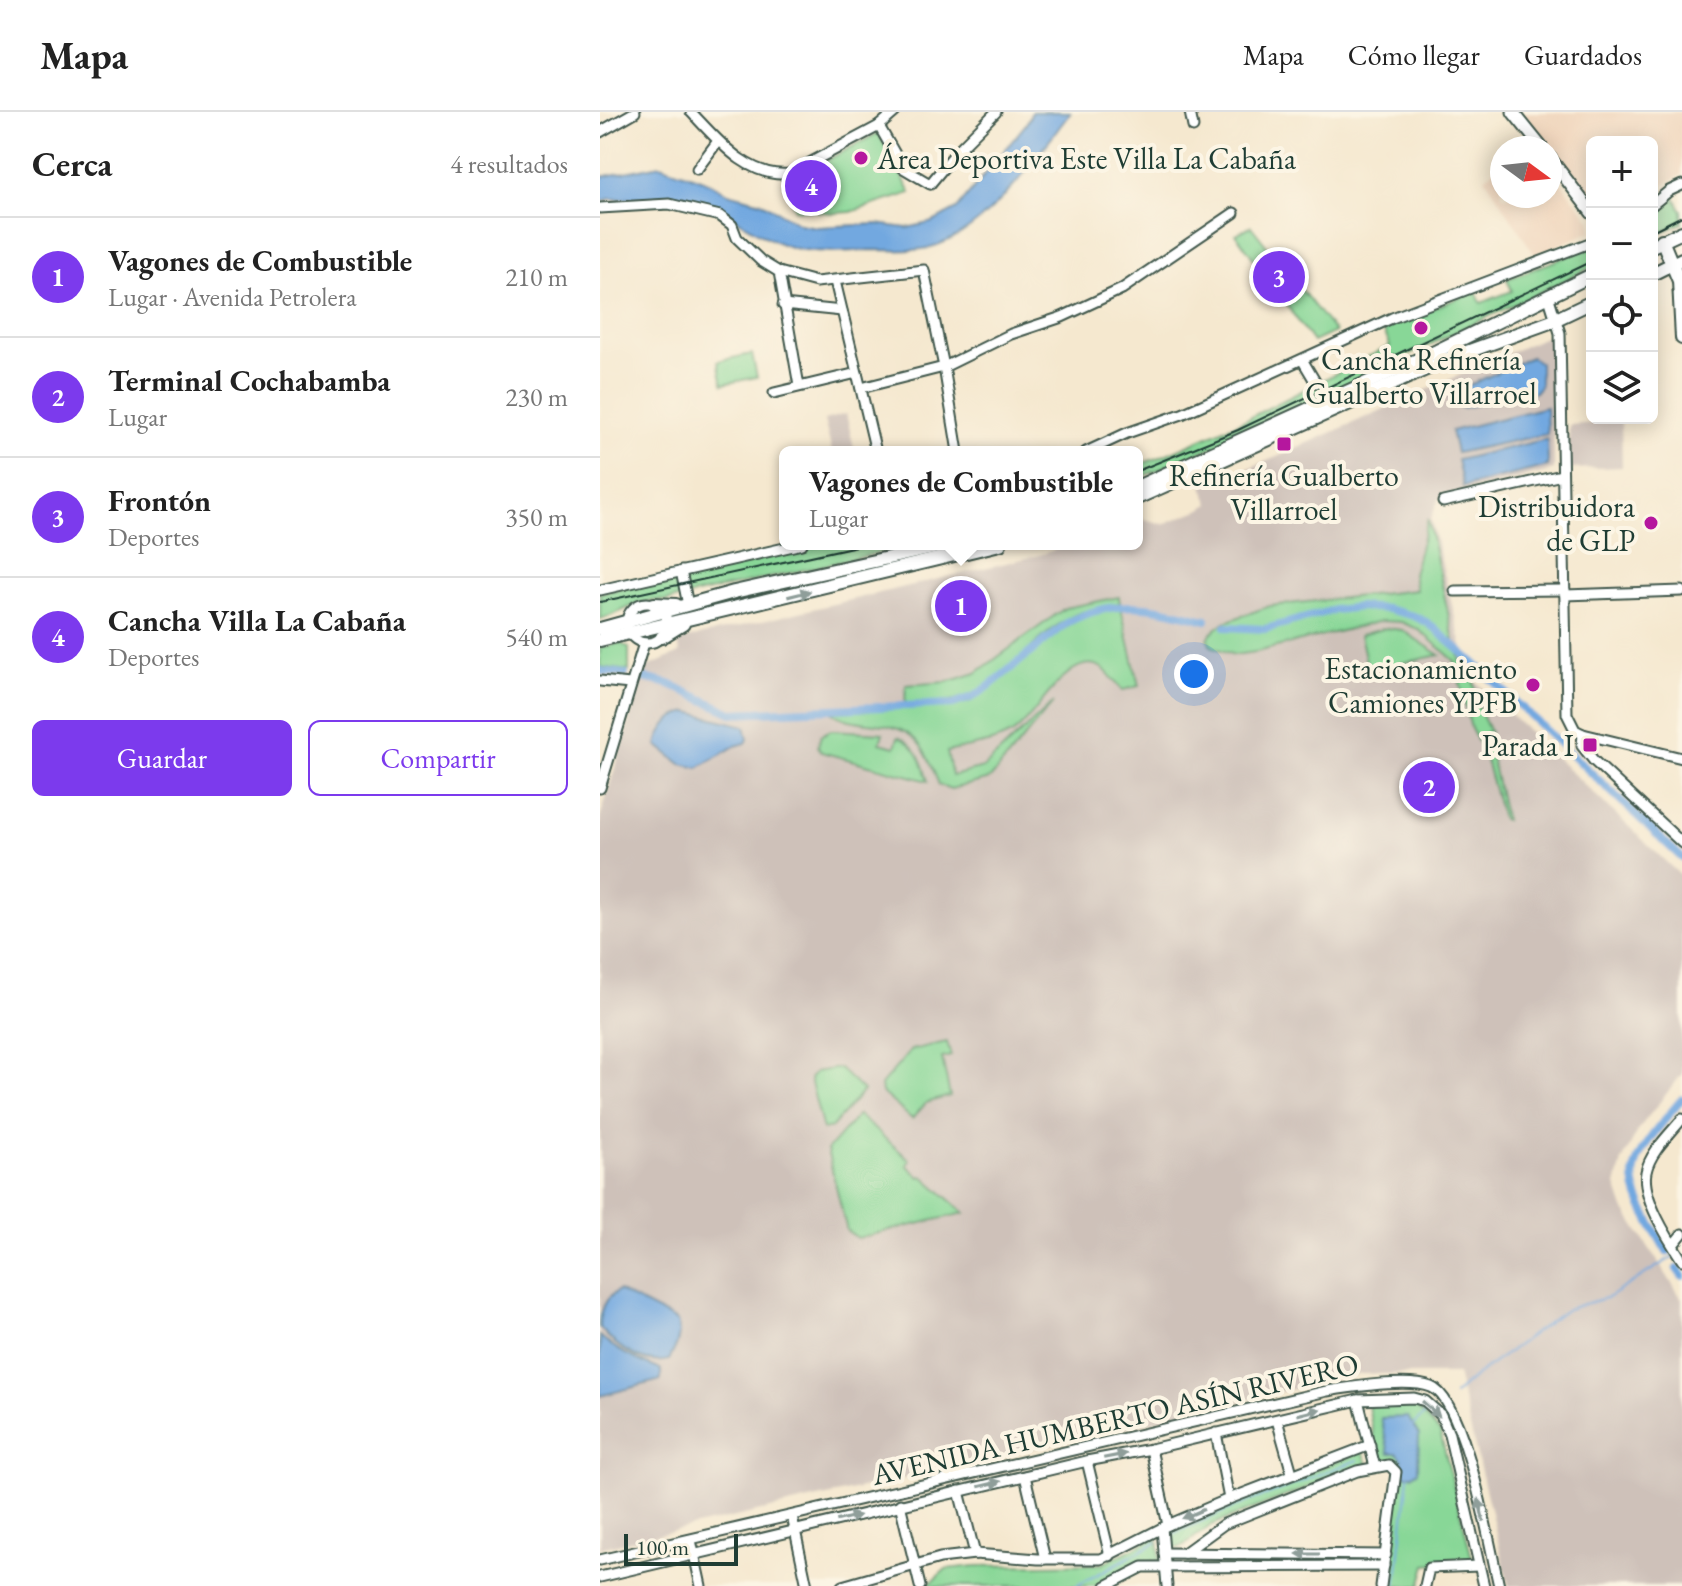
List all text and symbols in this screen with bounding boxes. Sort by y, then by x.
text: Mapa [40,31,128,80]
text: Mapa [1243,37,1304,73]
text: Cómo llegar [1348,37,1480,73]
text: Guardados [1524,37,1642,73]
north arrow [1490,136,1562,208]
map controls [1586,136,1658,424]
button: + [1586,136,1658,208]
place label: Área Deportiva Este Villa La Cabaña [876,139,1296,178]
text: Cerca [32,142,112,186]
text: 4 resultados [450,147,568,181]
marker: Área Deportiva Este Villa La Cabaña [852,149,870,167]
pin: 4 [785,156,837,216]
button: − [1586,208,1658,280]
text: Vagones de Combustible [108,241,412,280]
pin: 3 [1253,247,1305,307]
text: 1 [51,260,65,294]
text: 210 m [505,260,568,294]
text: Lugar · Avenida Petrolera [108,280,357,314]
button: locate [1586,280,1658,352]
marker: Cancha Refinería Gualberto Villarroel [1412,319,1430,337]
place label: Cancha Refinería Gualberto Villarroel [1305,340,1537,413]
button: layers [1586,352,1658,424]
text: Terminal Cochabamba [108,361,391,400]
text: 2 [51,380,65,414]
text: 230 m [505,380,568,414]
text: Lugar [108,400,167,434]
marker: Refinería Gualberto Villarroel [1275,435,1293,453]
popup [779,446,1143,550]
place label: Refinería Gualberto Villarroel [1169,456,1399,529]
text: Vagones de Combustible [809,462,1113,501]
text: Frontón [108,481,211,520]
place label: Distribuidora de GLP [1478,487,1635,560]
text: 3 [51,500,65,534]
text: 350 m [505,500,568,534]
text: Lugar [809,501,868,535]
marker: Distribuidora de GLP [1642,514,1660,532]
text: Deportes [108,520,200,554]
pin: 1 [935,576,987,636]
one-way arrow [786,587,811,600]
text: Cancha Villa La Cabaña [108,601,406,640]
text: 4 [51,620,65,654]
text: 540 m [505,620,568,654]
text: Deportes [108,640,200,674]
place label: Estacionamiento Camiones YPFB [1324,649,1517,722]
your location [1174,654,1214,694]
marker: Estacionamiento Camiones YPFB [1524,676,1542,694]
button: Guardar [32,720,292,796]
button: Compartir [308,720,568,796]
place label: Parada I [1482,726,1574,765]
marker: Parada I [1581,736,1599,754]
pin: 2 [1403,757,1455,817]
street label: AVENIDA HUMBERTO ASÍN RIVERO [867,1344,1362,1494]
one-way arrow [1421,1400,1441,1417]
one-way arrow [1296,1405,1321,1418]
one-way arrow [1103,1449,1128,1461]
one-way arrow [977,1477,1002,1490]
one-way arrow [1474,1498,1487,1523]
one-way arrow [1181,1508,1205,1521]
one-way arrow [835,1511,860,1524]
scale bar [624,1530,738,1566]
text: 100 m [636,1533,689,1562]
one-way arrow [1295,1548,1320,1560]

